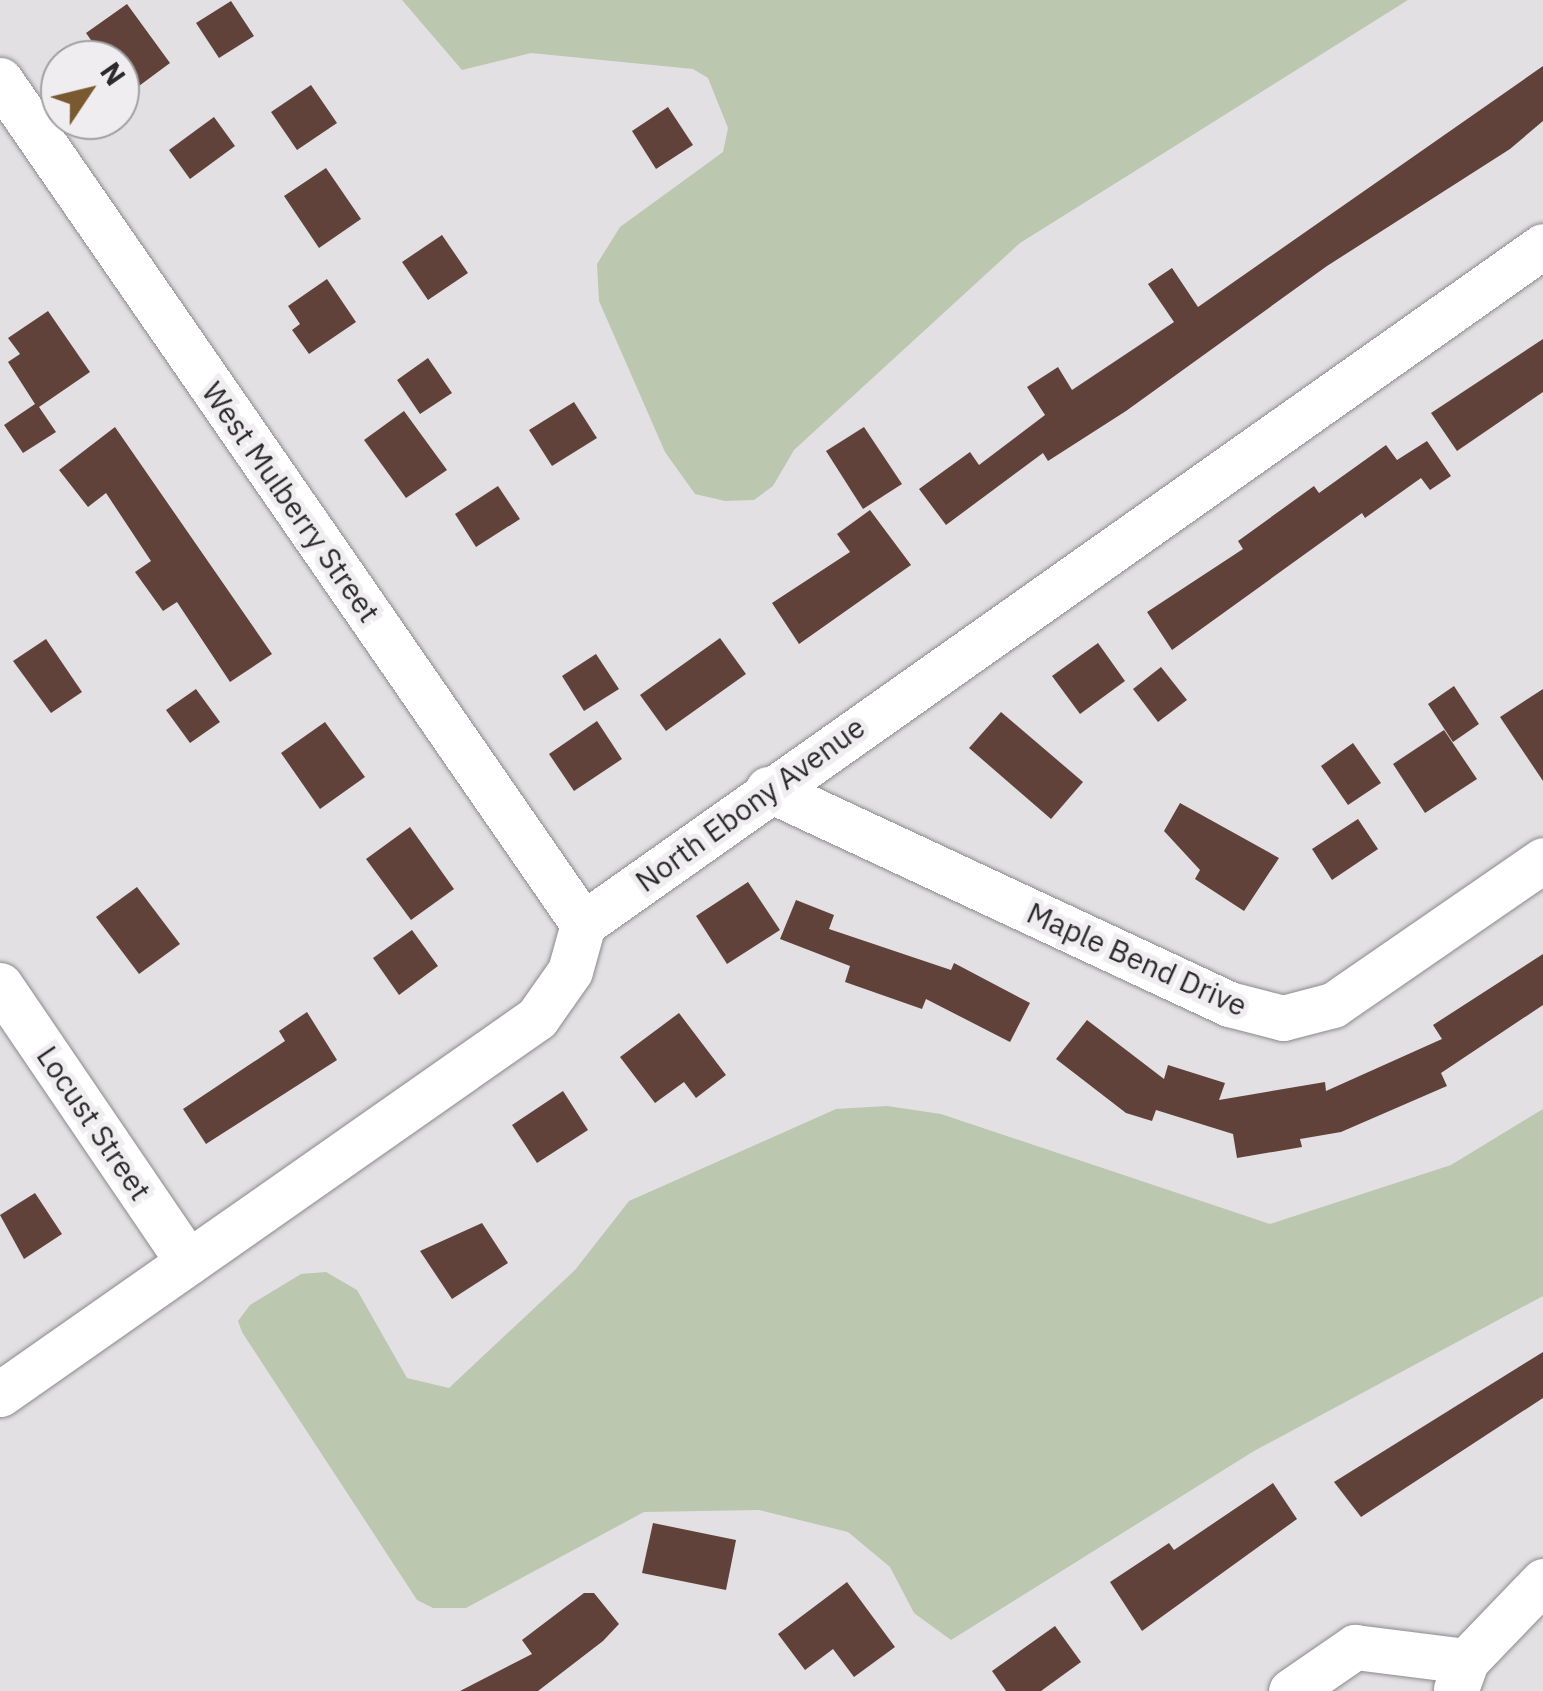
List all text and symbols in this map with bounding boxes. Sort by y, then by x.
north arrow [40,40,140,140]
text: N [92,55,134,93]
street label: West Mulberry Street [195,375,387,629]
street label: North Ebony Avenue [628,709,872,899]
street label: Maple Bend Drive [1022,894,1252,1024]
street label: Locust Street [29,1039,159,1207]

